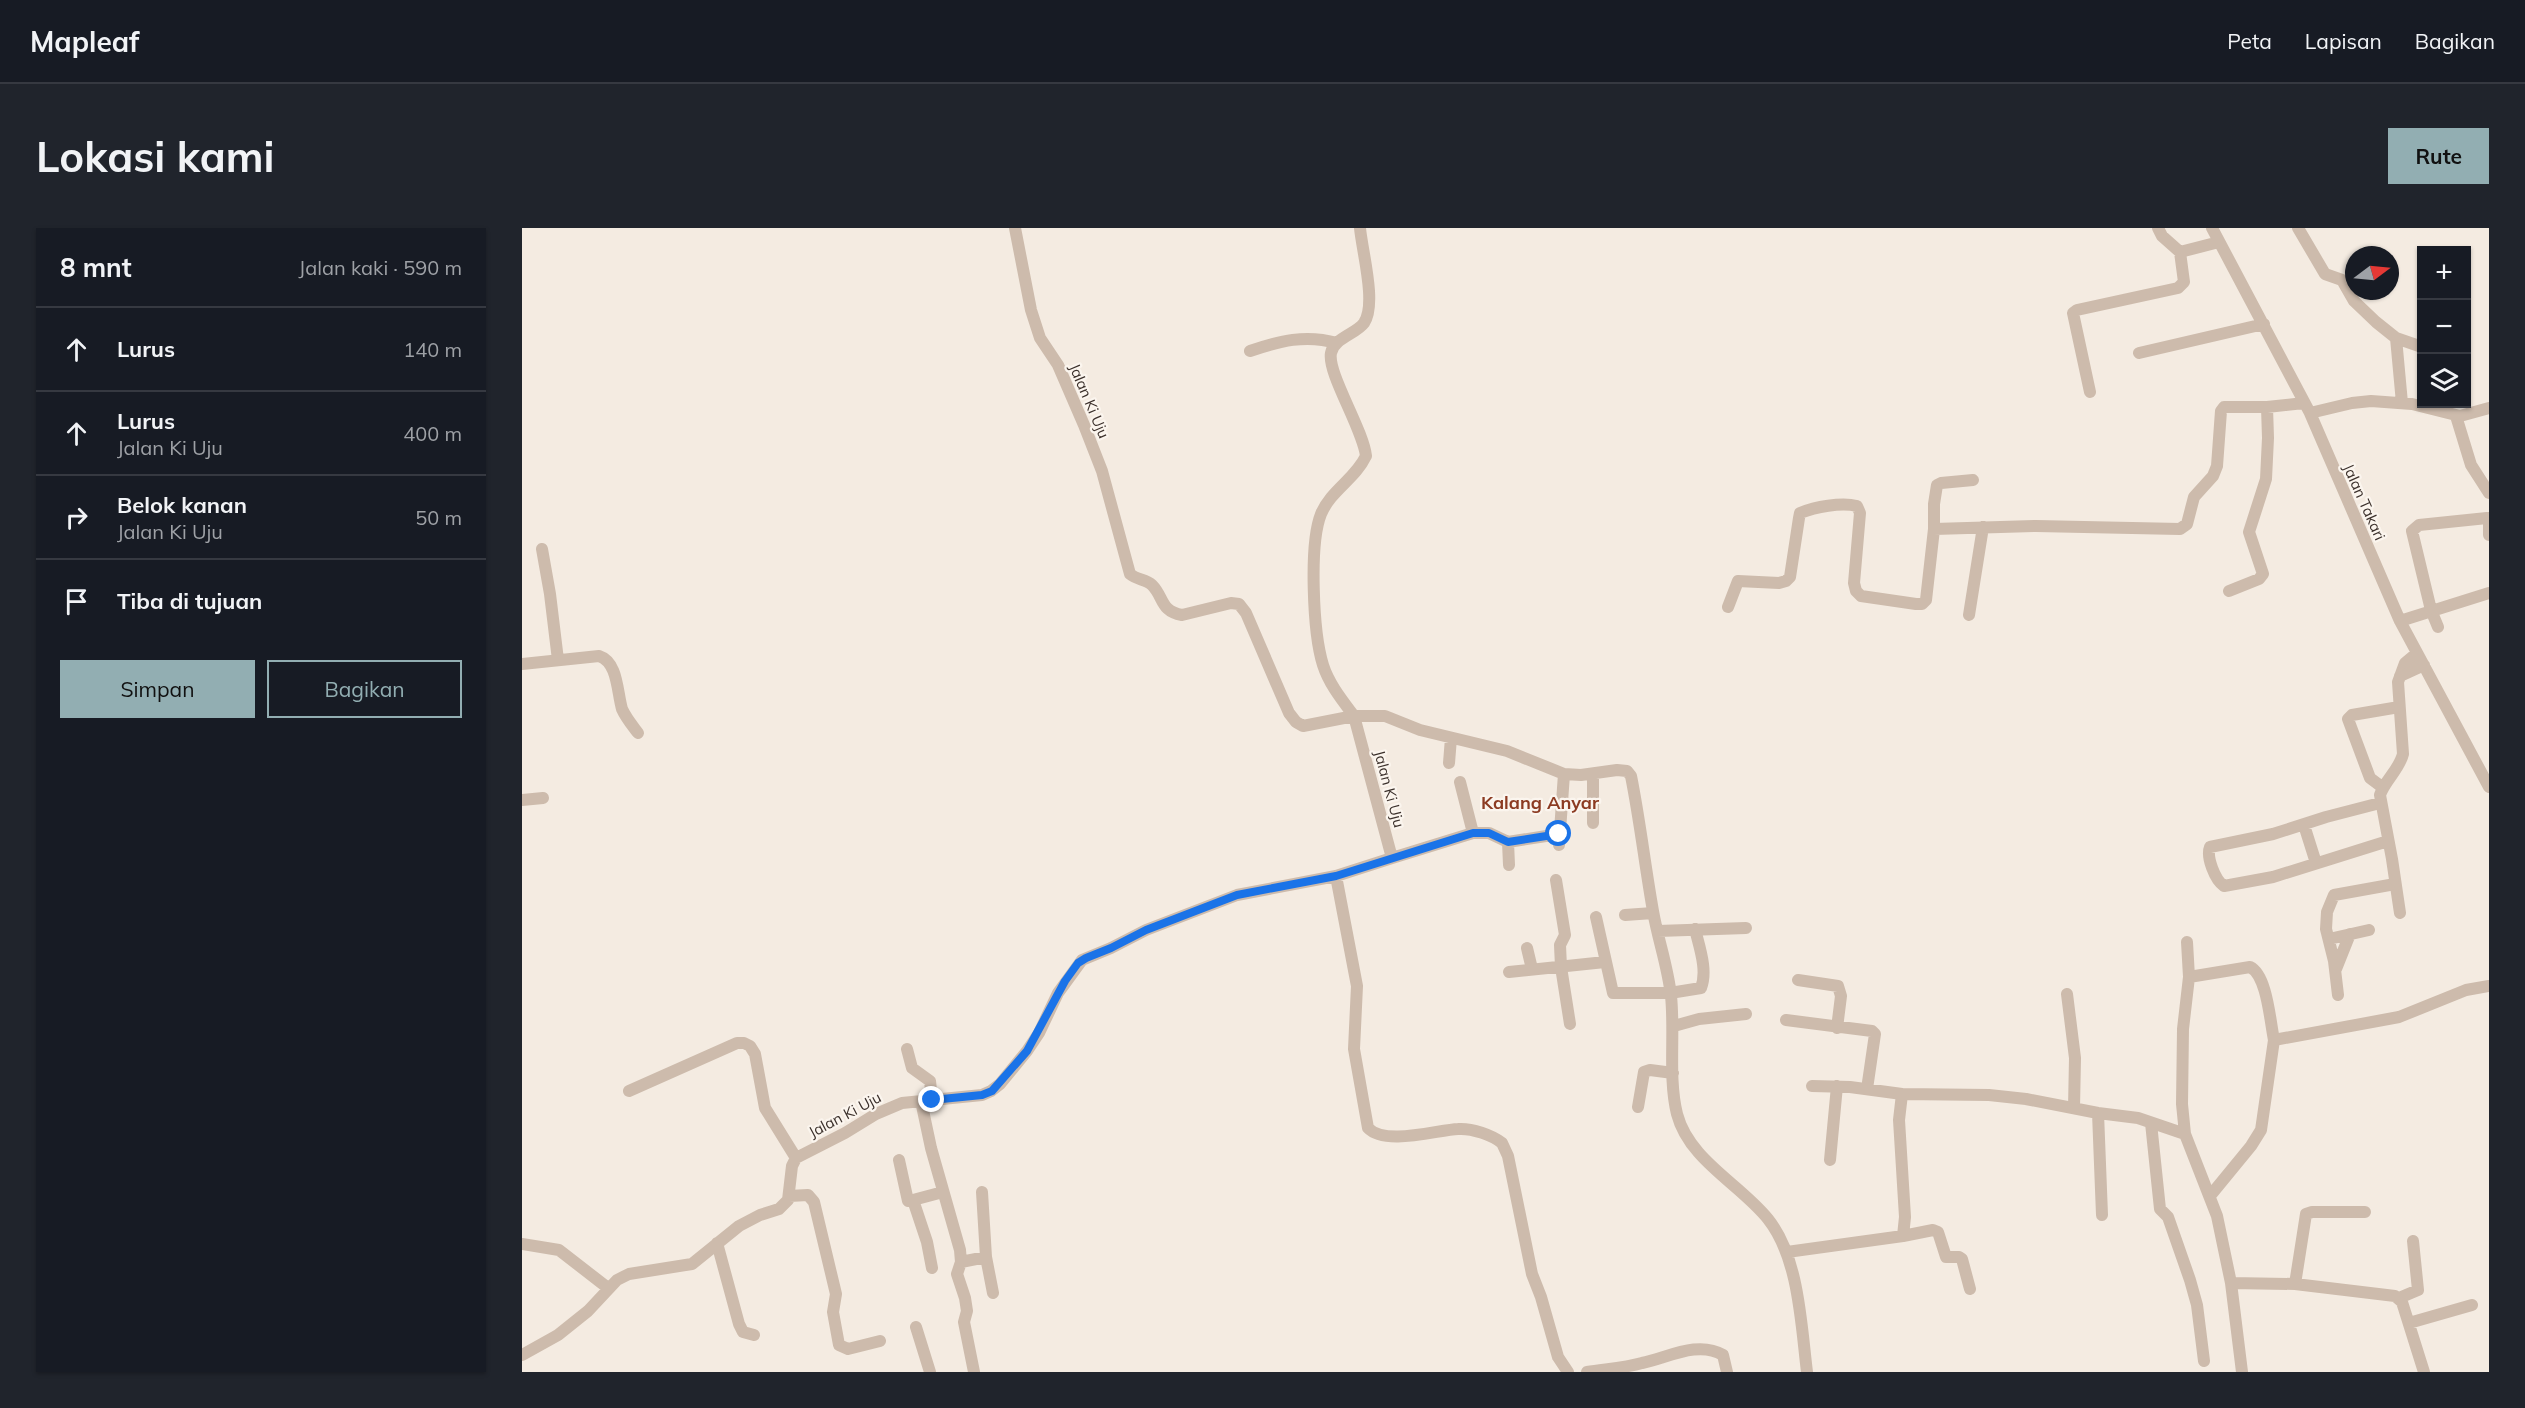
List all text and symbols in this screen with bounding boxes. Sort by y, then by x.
text: Mapleaf [30,24,139,59]
text: Peta [2227,28,2272,54]
text: Lapisan [2305,28,2382,54]
text: Bagikan [2415,28,2495,54]
button: Rute [2388,128,2489,184]
text: Lokasi kami [36,130,274,183]
north arrow [2345,246,2399,300]
map controls [2417,246,2471,408]
button: + [2417,246,2471,300]
text: 8 mnt [60,251,132,284]
text: Jalan kaki · 590 m [299,255,462,280]
button: − [2417,300,2471,354]
icon: ahead [60,333,93,366]
text: Lurus [117,335,175,363]
text: 140 m [403,337,462,362]
button: layers [2417,354,2471,408]
street label: Jalan Ki Uju [1065,361,1114,441]
text: Lurus [117,407,175,435]
icon: ahead [60,417,93,450]
text: 400 m [403,421,462,446]
text: Jalan Ki Uju [117,435,223,460]
street label: Jalan Takari [2339,461,2390,543]
text: Belok kanan [117,491,247,519]
icon: right [60,501,93,534]
text: 50 m [415,505,462,530]
text: Jalan Ki Uju [117,519,223,544]
icon: arrive [60,585,93,618]
text: Tiba di tujuan [117,587,262,615]
button: Simpan [60,660,255,718]
button: Bagikan [267,660,462,718]
street label: Jalan Ki Uju [1370,748,1409,830]
district label: Kalang Anyar [1481,791,1600,814]
route start [1545,820,1571,846]
route end [918,1086,944,1112]
street label: Jalan Ki Uju [805,1088,884,1142]

